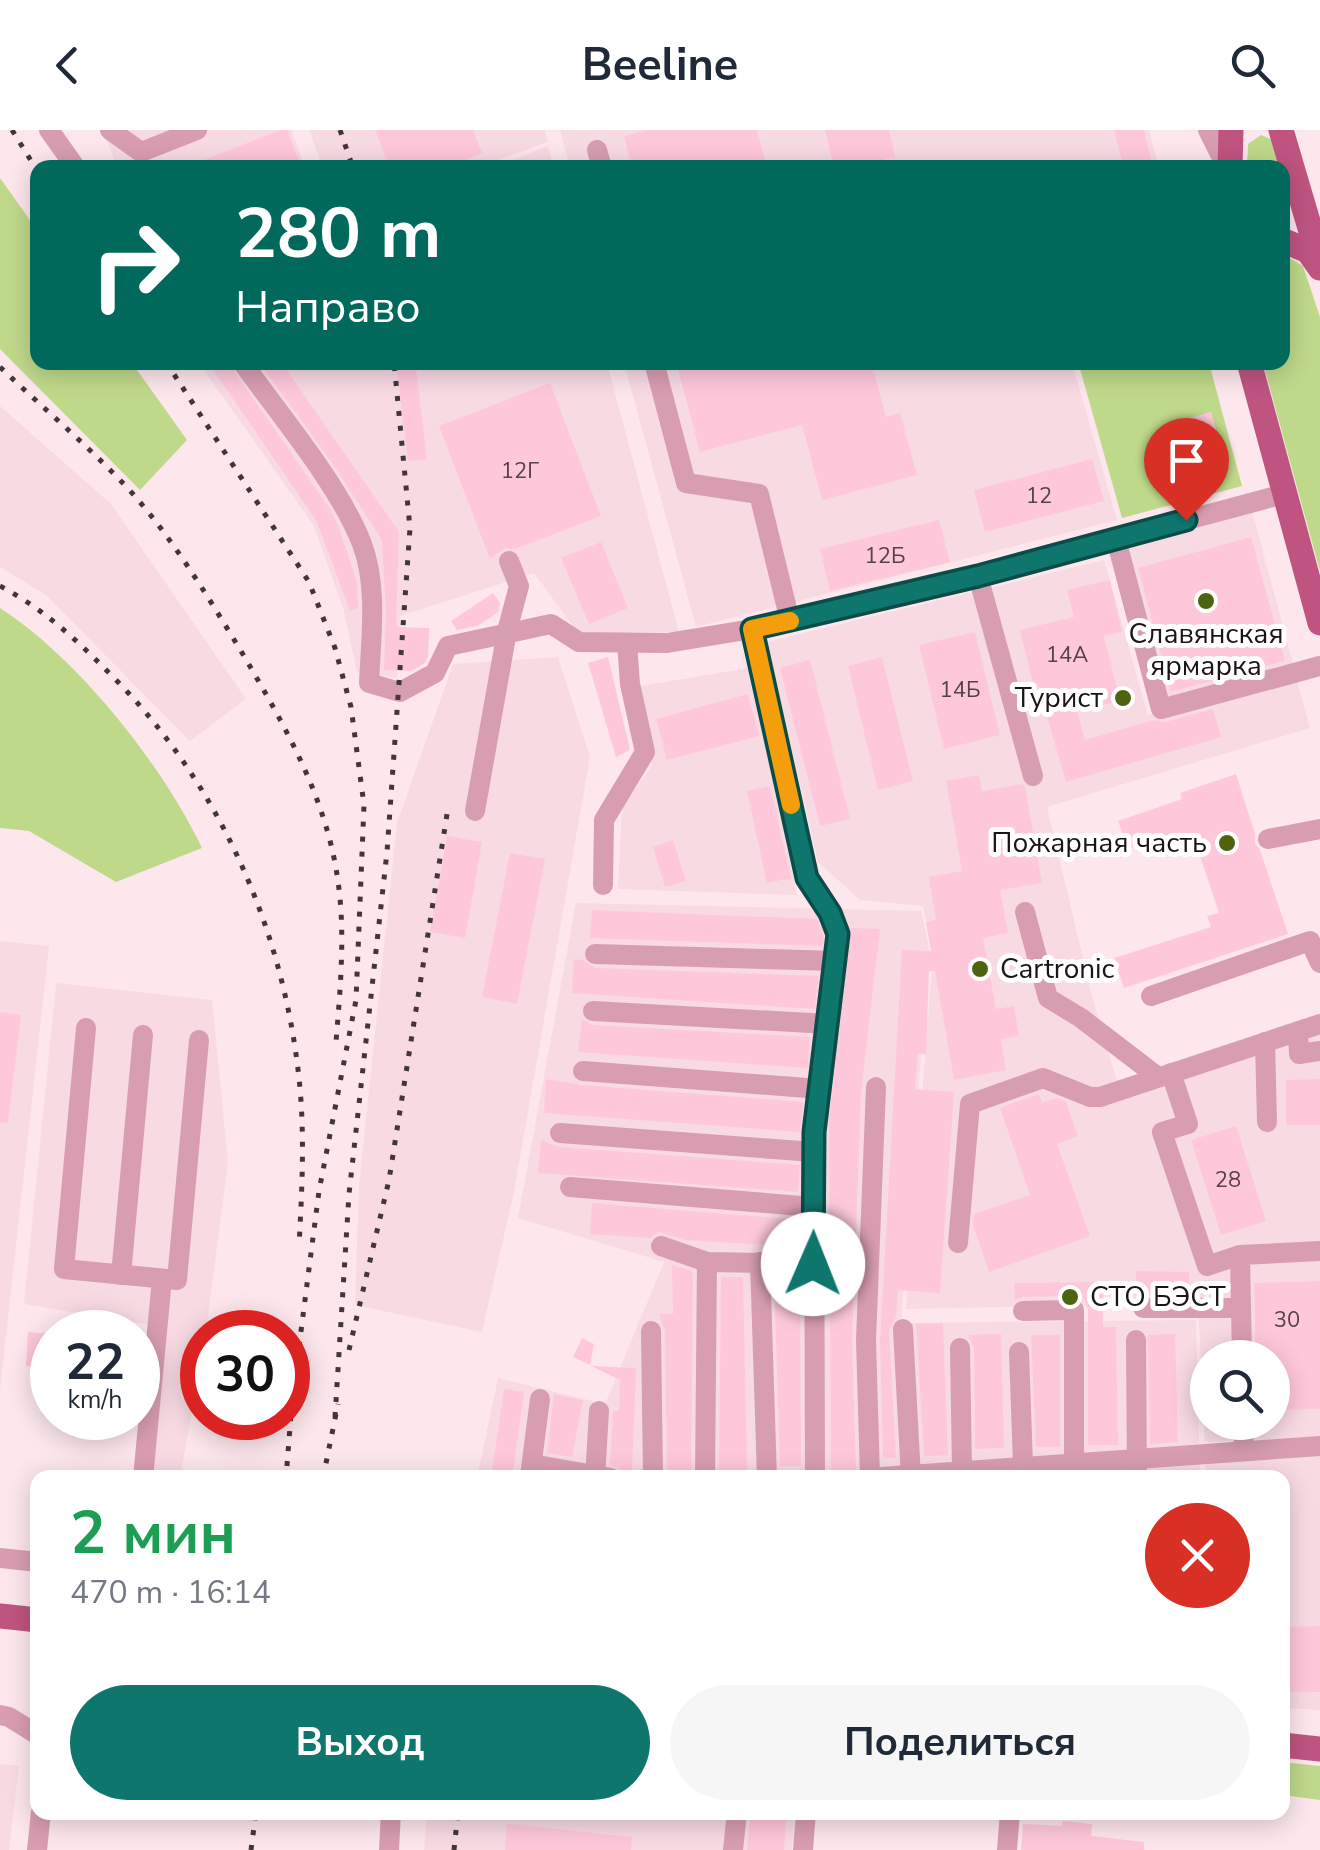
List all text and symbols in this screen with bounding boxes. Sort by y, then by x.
text: Beeline [582,35,738,96]
icon: back [40,38,95,93]
icon: search [1225,38,1280,93]
text: 280 m [235,186,441,282]
icon: right [70,200,200,330]
text: Направо [235,277,421,338]
pin [1144,418,1229,521]
icon: arrive [1159,433,1214,488]
house number: 12Г [501,456,539,486]
house number: 12 [1026,481,1052,511]
house number: 12Б [865,541,905,571]
marker: Славянская ярмарка [1195,590,1217,612]
place label: Славянская ярмарка [1128,615,1284,685]
house number: 14А [1046,640,1088,670]
house number: 14Б [940,675,980,705]
place label: Турист [1015,679,1104,717]
marker: Турист [1112,687,1134,709]
place label: Пожарная часть [991,824,1207,862]
marker: Пожарная часть [1216,832,1238,854]
place label: Cartronic [1000,950,1115,988]
marker: Cartronic [969,958,991,980]
house number: 28 [1215,1165,1241,1195]
position arrow [761,1212,865,1316]
place label: СТО БЭСТ [1090,1278,1226,1316]
marker: СТО БЭСТ [1059,1286,1081,1308]
house number: 30 [1274,1305,1300,1335]
speed limit sign: 30 [180,1310,310,1440]
text: 22 [65,1328,125,1397]
map controls [1190,1340,1290,1440]
button: search [1190,1340,1290,1440]
text: km/h [67,1383,123,1417]
text: 2 мин [70,1492,236,1574]
button: close [1145,1503,1250,1608]
text: 470 m · 16:14 [70,1571,271,1614]
button: Выход [70,1685,650,1800]
button: Поделиться [670,1685,1250,1800]

